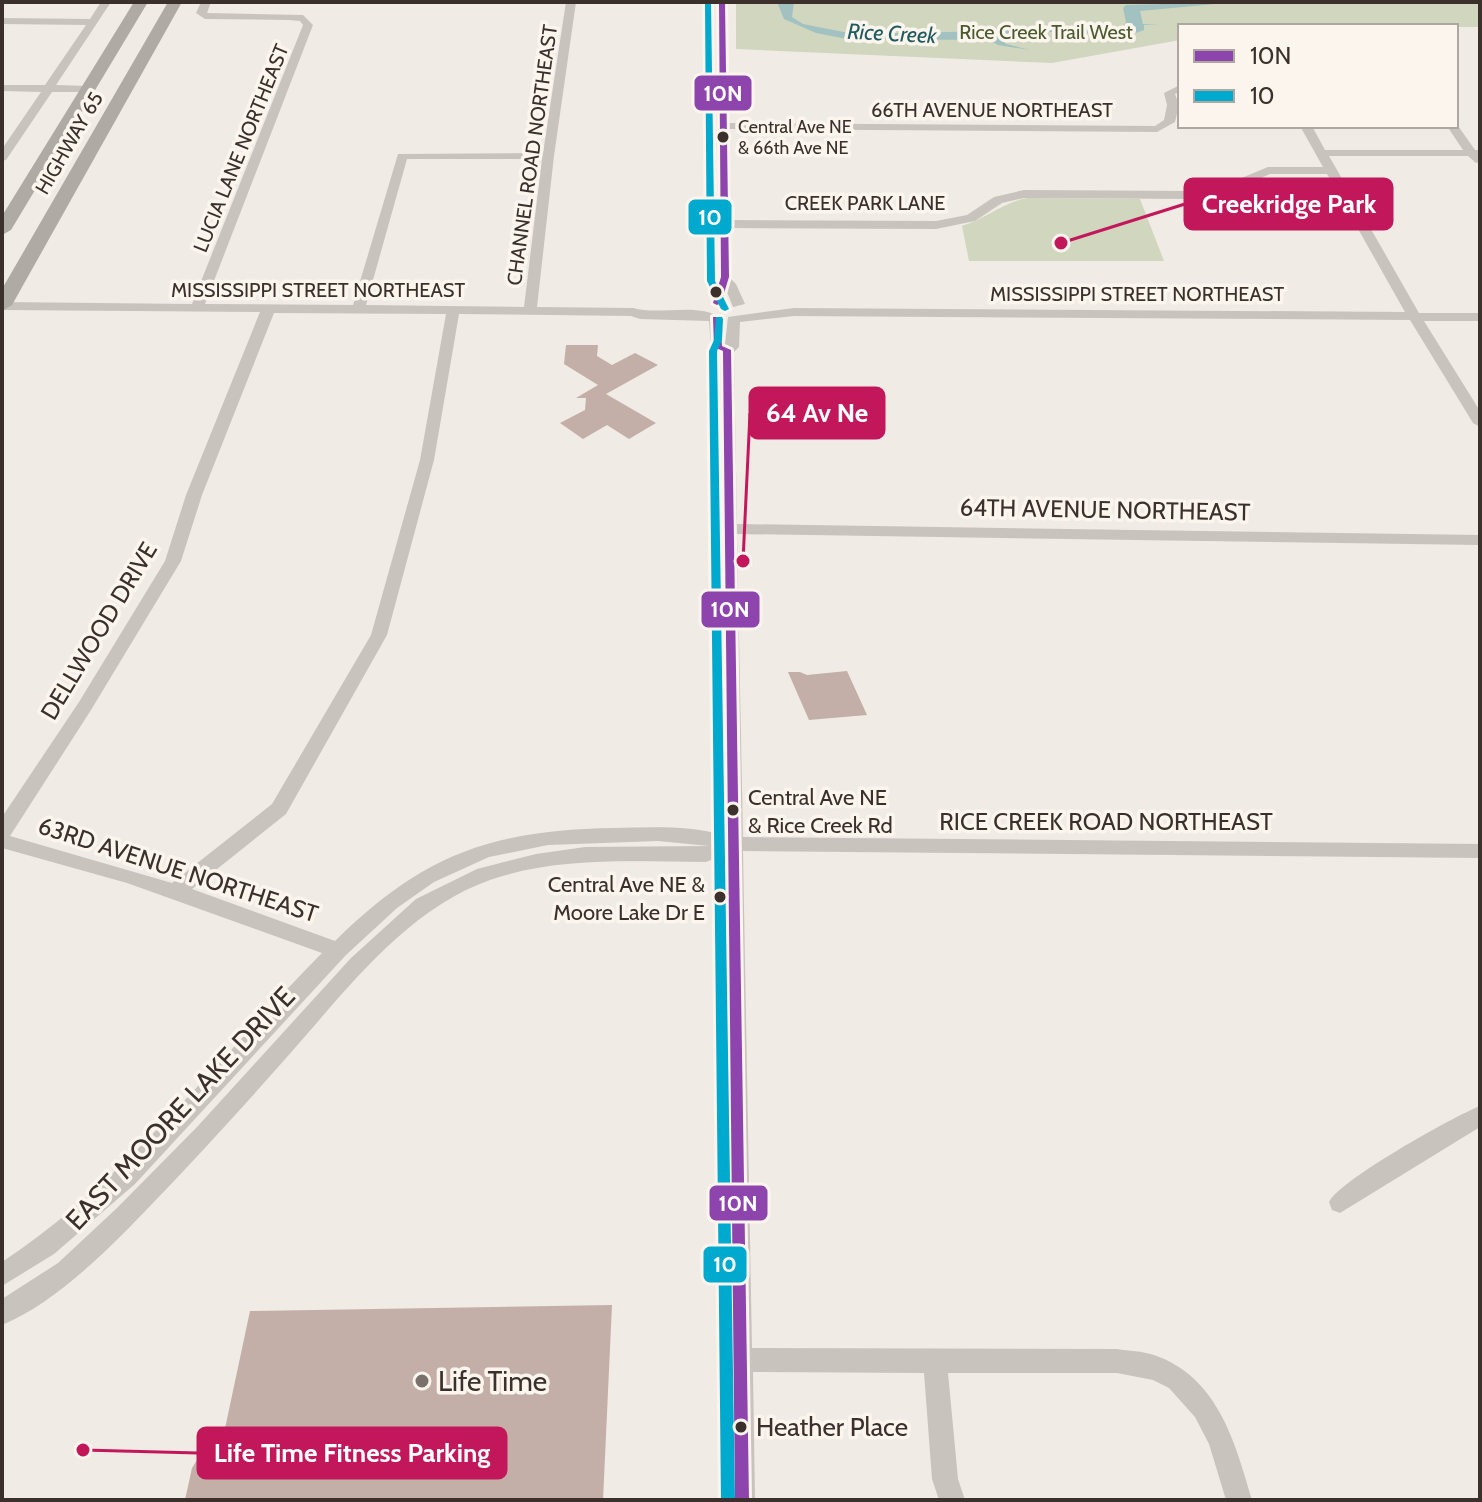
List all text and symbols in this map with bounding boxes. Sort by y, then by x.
water label: Rice Creek [847,18,938,49]
park label: Rice Creek Trail West [959,20,1133,44]
street label: CHANNEL ROAD NORTHEAST [502,23,562,287]
legend [1178,24,1458,128]
street label: LUCIA LANE NORTHEAST [188,40,294,255]
text: 10N [1250,41,1291,70]
line badge: 10N [693,74,753,112]
text: 10N [703,80,743,107]
text: 10 [1250,81,1275,110]
street label: HIGHWAY 65 [30,88,108,198]
street label: 66TH AVENUE NORTHEAST [871,98,1113,122]
place label: Central Ave NE & 66th Ave NE [738,116,852,159]
marker: Central Ave NE & 66th Ave NE [715,129,731,145]
callout: Creekridge Park [1185,179,1392,229]
text: Creekridge Park [1202,188,1377,220]
street label: CREEK PARK LANE [785,191,945,215]
line badge: 10 [687,198,733,236]
text: 10 [698,204,722,231]
street label: MISSISSIPPI STREET NORTHEAST [171,278,465,302]
street label: MISSISSIPPI STREET NORTHEAST [990,282,1284,306]
unlabelled marker [708,284,724,300]
callout: 64 Av Ne [750,388,884,438]
text: 64 Av Ne [766,397,868,429]
street label: 64TH AVENUE NORTHEAST [959,492,1251,527]
street label: DELLWOOD DRIVE [34,537,163,725]
line badge: 10N [700,590,761,629]
text: 10N [710,596,750,623]
place label: Central Ave NE & Rice Creek Rd [748,784,893,839]
marker: Central Ave NE & Rice Creek Rd [725,802,741,818]
street label: RICE CREEK ROAD NORTHEAST [939,807,1273,836]
street label: 63RD AVENUE NORTHEAST [35,811,322,929]
place label: Central Ave NE & Moore Lake Dr E [548,871,706,926]
marker: Central Ave NE & Moore Lake Dr E [712,889,728,905]
street label: EAST MOORE LAKE DRIVE [58,979,302,1237]
line badge: 10N [708,1184,769,1222]
text: 10N [718,1190,758,1217]
line badge: 10 [702,1245,748,1284]
text: 10 [713,1251,737,1278]
place label: Life Time [438,1364,547,1398]
marker: Life Time [413,1372,431,1390]
place label: Heather Place [756,1411,908,1443]
marker: Heather Place [733,1419,749,1435]
callout: Life Time Fitness Parking [198,1428,506,1478]
text: Life Time Fitness Parking [214,1437,490,1469]

